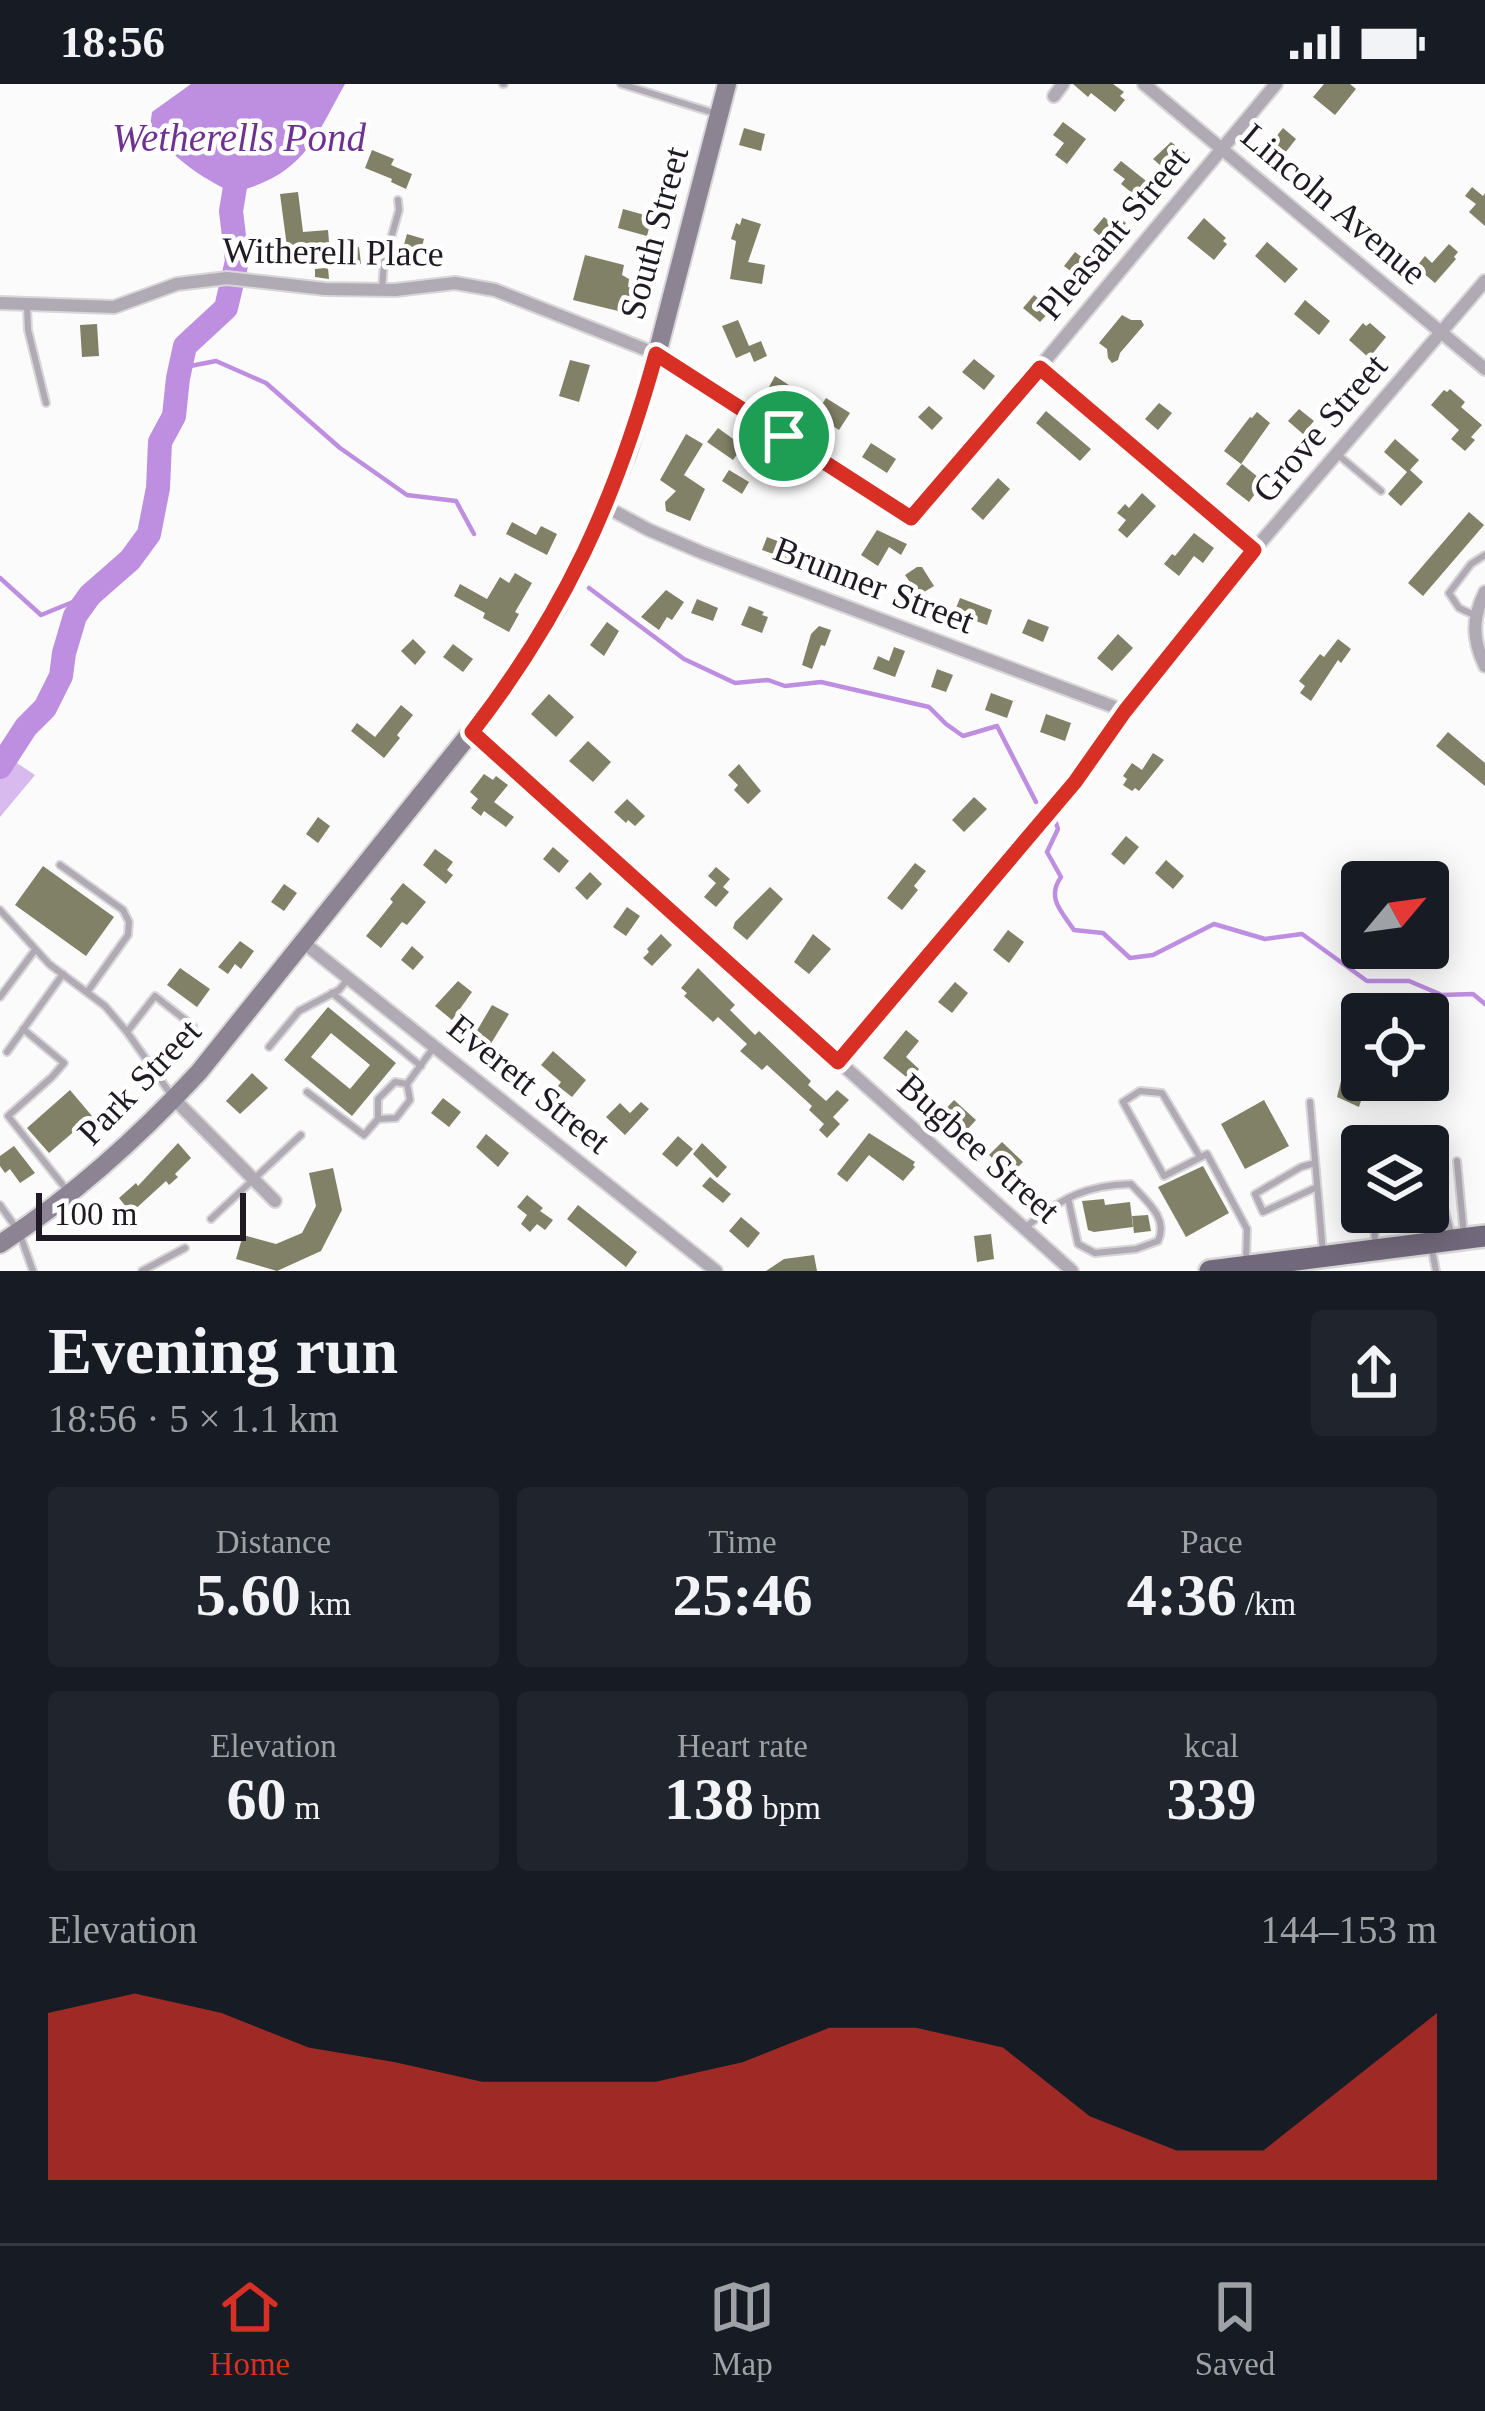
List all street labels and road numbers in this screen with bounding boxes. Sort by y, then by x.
street label: Lincoln Avenue [1234,115,1434,293]
street label: Pleasant Street [1029,139,1197,327]
street label: South Street [612,142,696,324]
street label: Witherell Place [222,230,444,274]
street label: Grove Street [1245,346,1395,510]
street label: Brunner Street [768,529,980,641]
street label: Everett Street [440,1006,618,1162]
street label: Park Street [69,1011,209,1153]
street label: Bugbee Street [890,1065,1068,1231]

